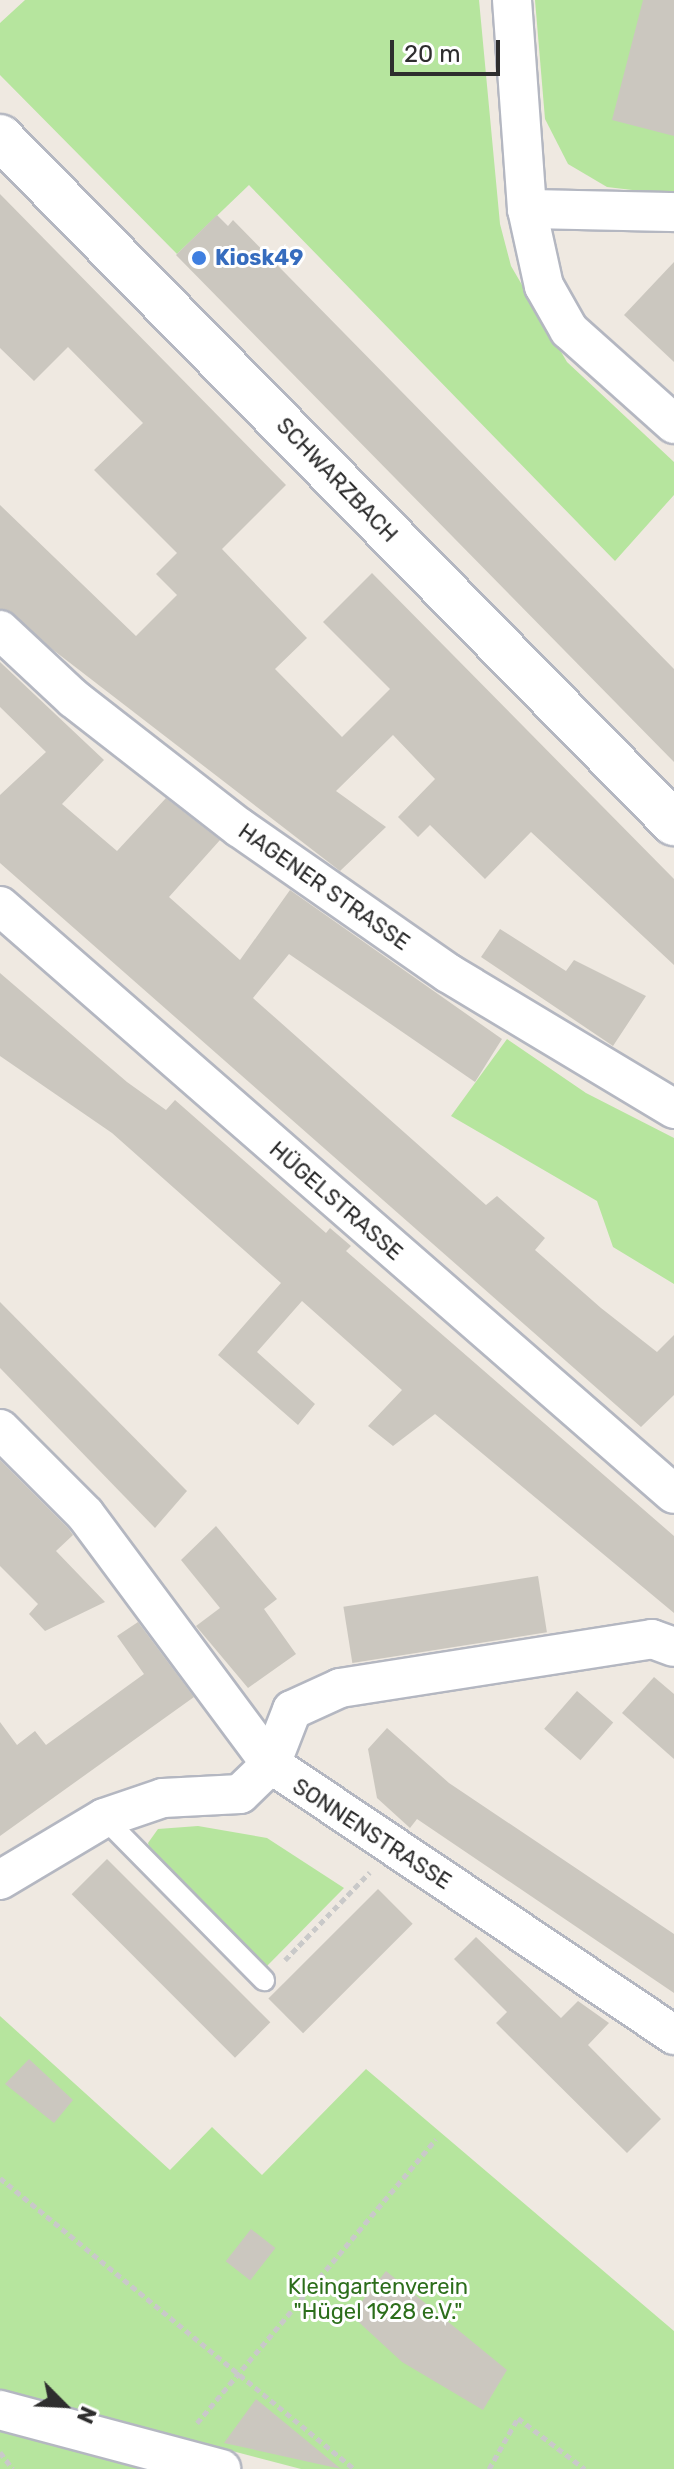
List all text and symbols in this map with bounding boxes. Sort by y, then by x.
scale bar [394,24,504,74]
text: 20 m [404,40,461,68]
place label: Kiosk49 [215,245,303,271]
marker: Kiosk49 [190,249,208,267]
street label: SCHWARZBACH [271,412,403,548]
street label: HAGENER STRASSE [233,818,415,956]
street label: HÜGELSTRASSE [264,1136,408,1266]
street label: SONNENSTRASSE [288,1773,456,1895]
park label: Kleingartenverein "Hügel 1928 e.V." [288,2273,468,2324]
north arrow [24,2365,104,2445]
text: N [71,2402,102,2428]

